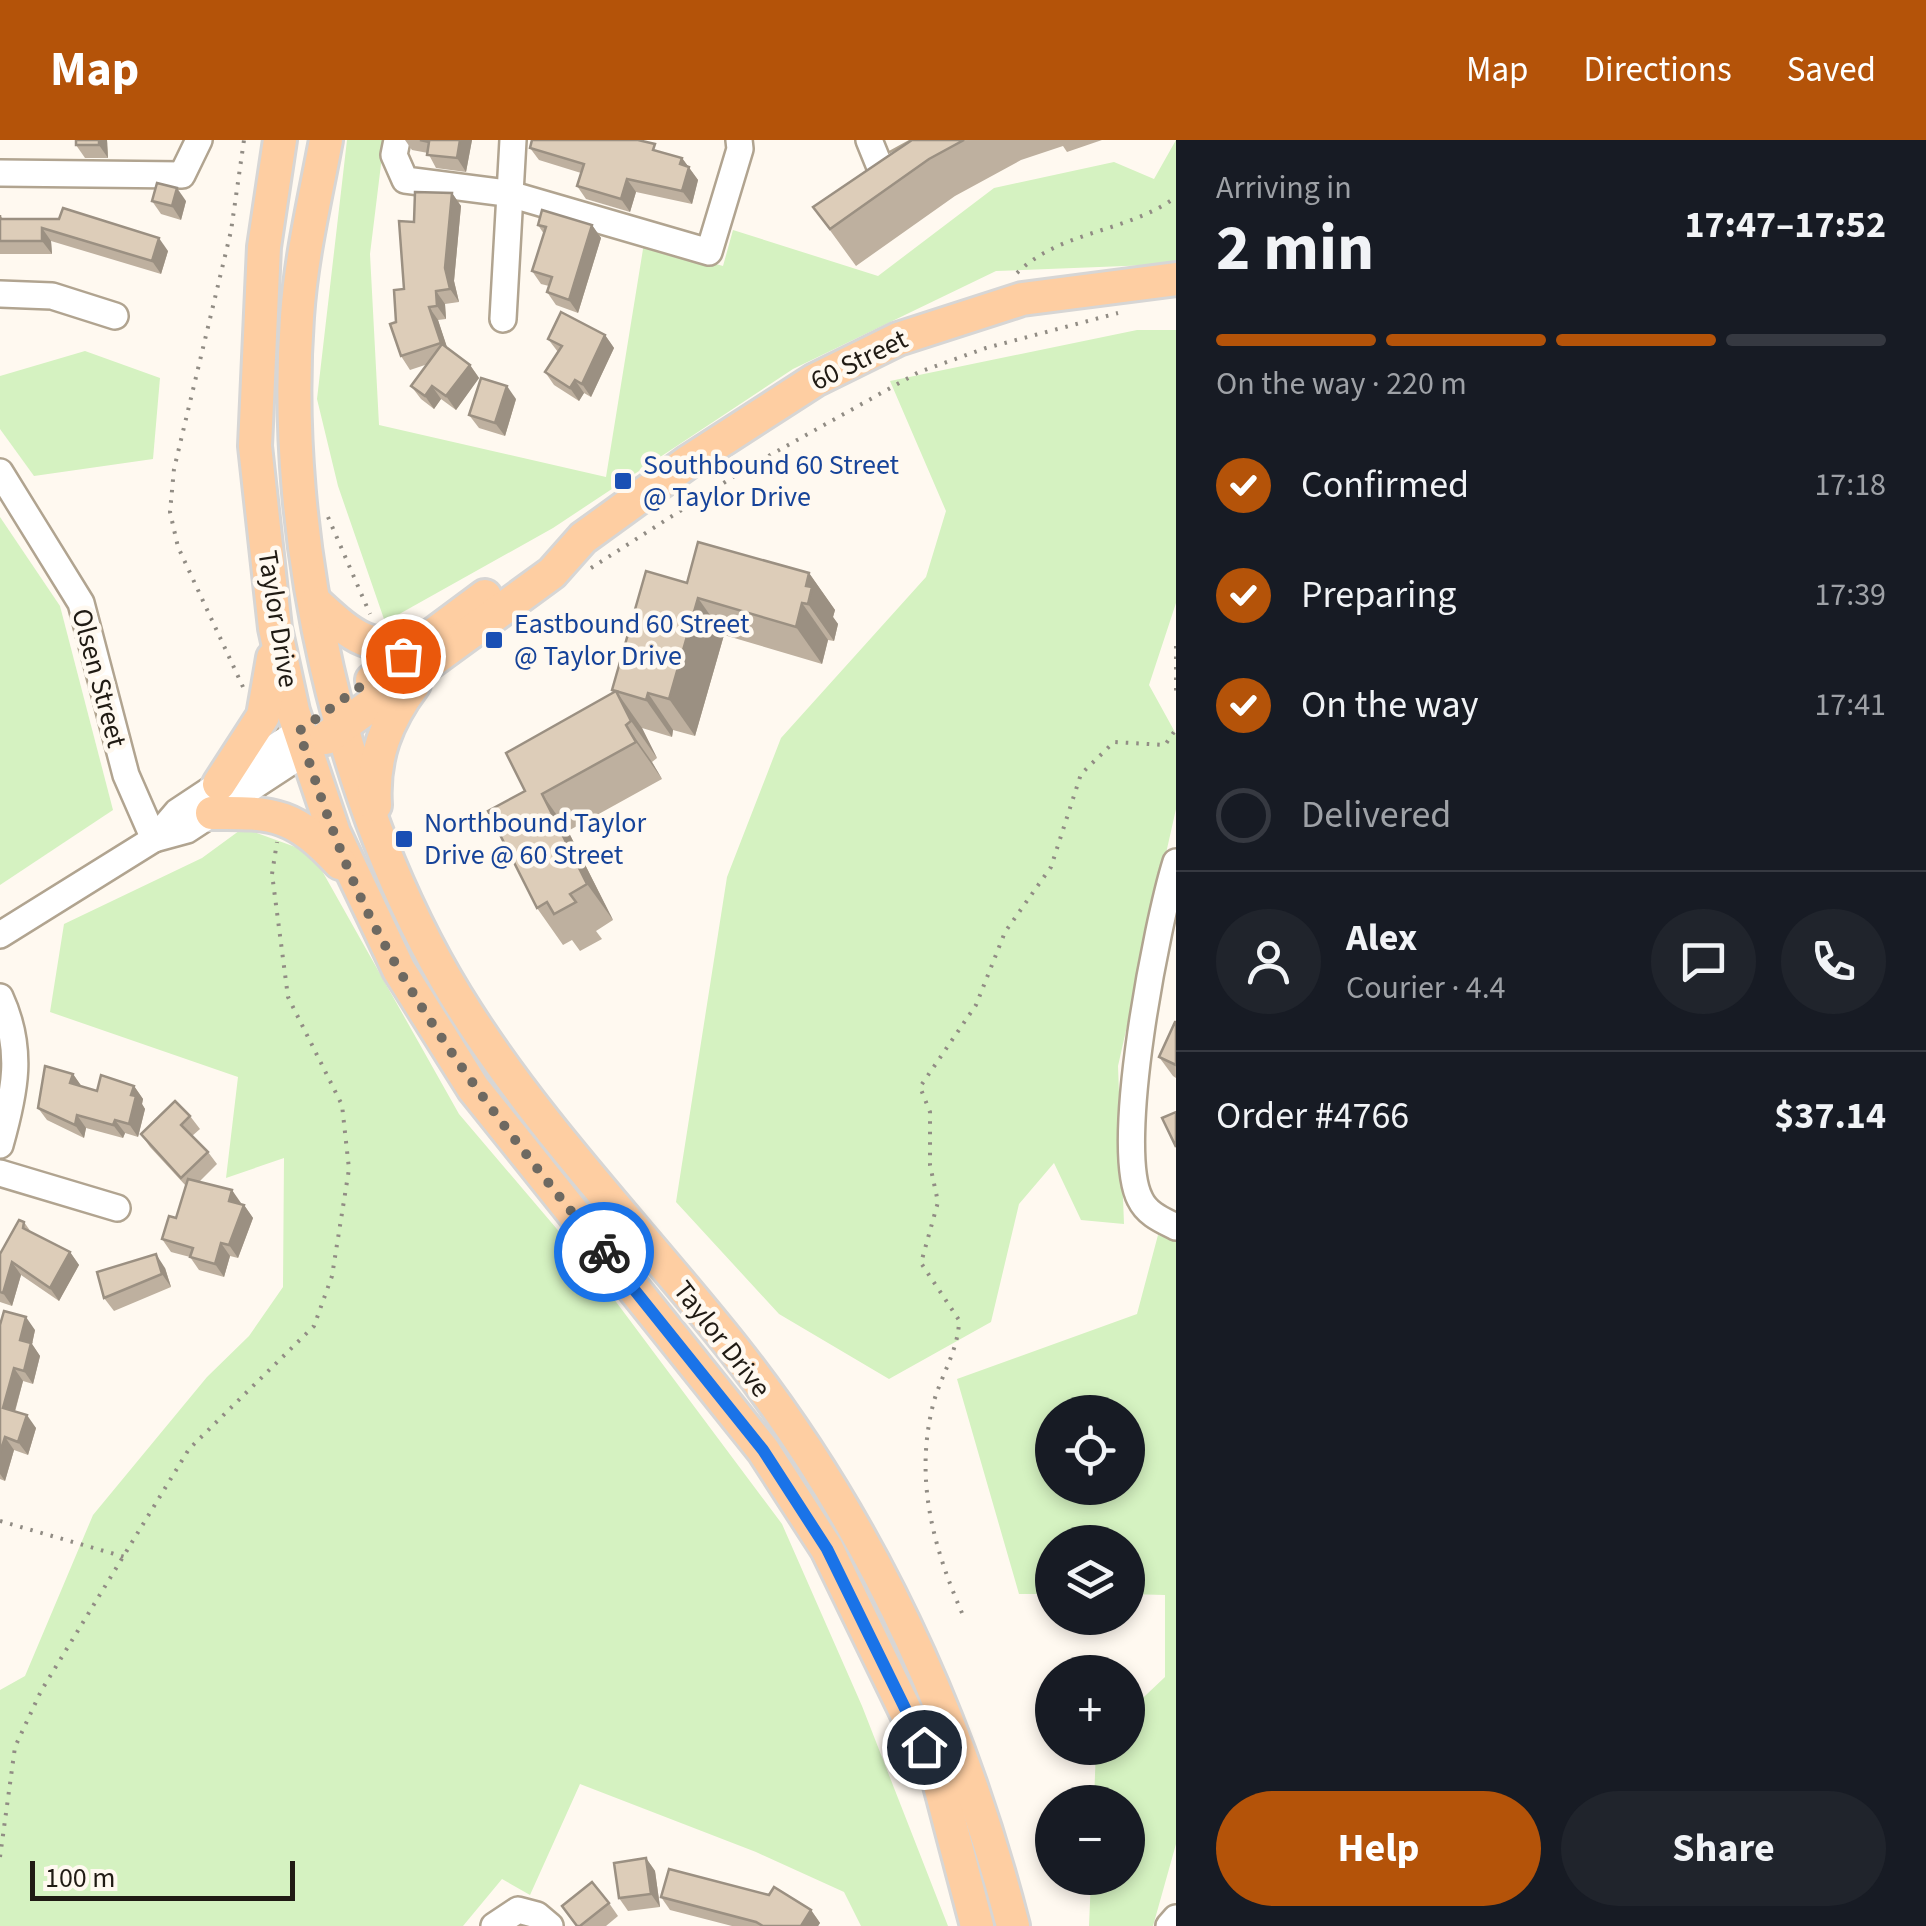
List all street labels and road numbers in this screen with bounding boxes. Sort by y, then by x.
street label: 60 Street [804,319,915,401]
street label: Taylor Drive [247,547,309,691]
street label: Olsen Street [61,604,137,752]
street label: Taylor Drive [664,1272,780,1406]

